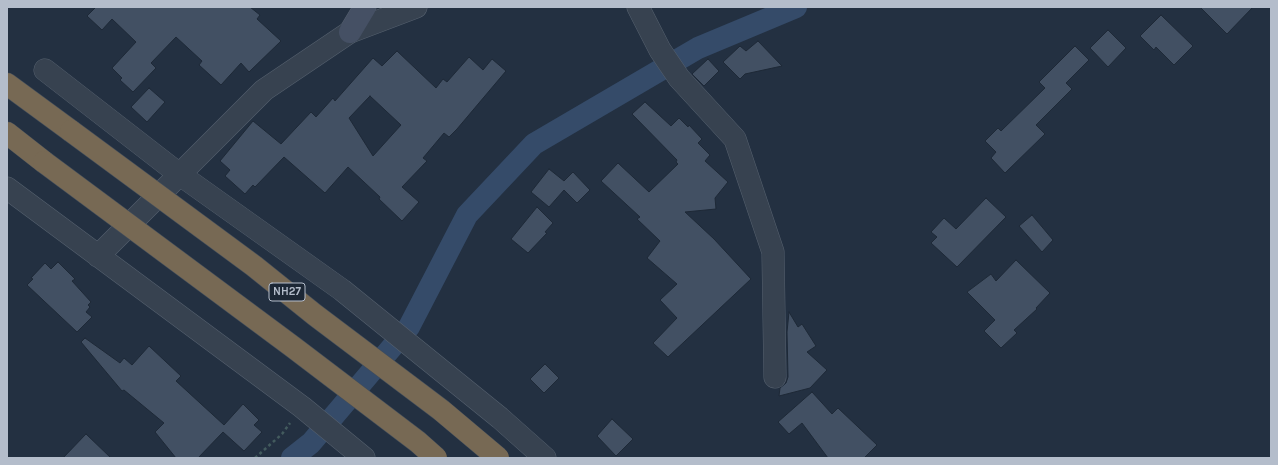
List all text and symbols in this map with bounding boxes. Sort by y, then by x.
road number: NH27 [269,283,305,301]

